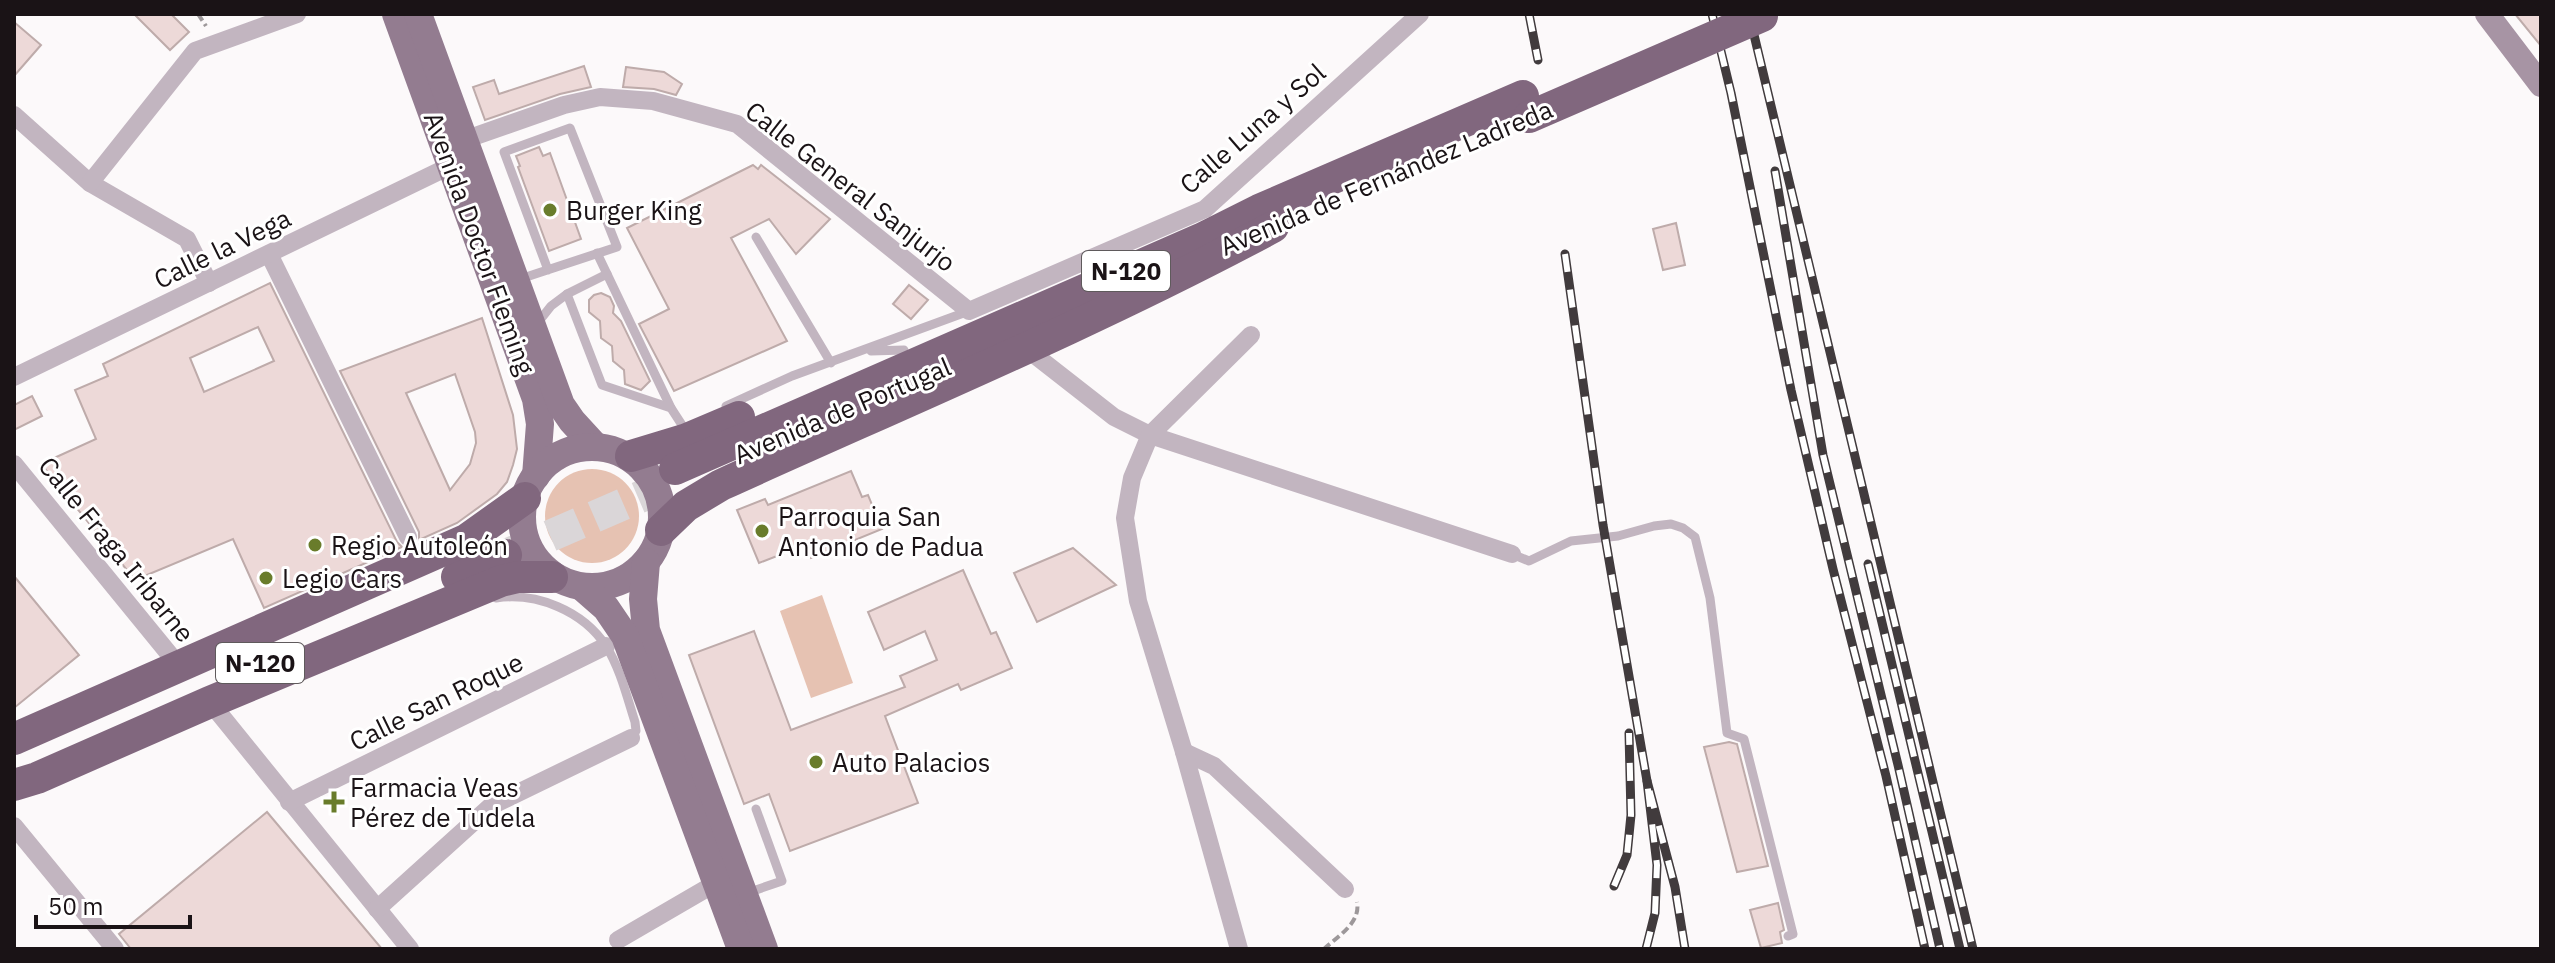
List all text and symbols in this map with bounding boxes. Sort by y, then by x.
street label: Calle Luna y Sol [1172,55,1332,201]
street label: Avenida de Fernández Ladreda [1215,91,1558,263]
street label: Calle General Sanjurjo [739,93,963,279]
street label: Avenida Doctor Fleming [417,107,543,379]
place label: Burger King [566,193,702,227]
street label: Calle la Vega [148,200,296,296]
marker: Burger King [541,201,559,219]
road number: N-120 [1082,251,1170,291]
street label: Avenida de Portugal [728,349,956,471]
street label: Calle Fraga Iribarne [32,449,202,649]
place label: Parroquia San Antonio de Padua [778,499,984,563]
marker: Parroquia San Antonio de Padua [753,522,771,540]
place label: Regio Autoleón [331,528,508,562]
marker: Regio Autoleón [306,536,324,554]
place label: Legio Cars [282,561,402,595]
marker: Legio Cars [257,569,275,587]
road number: N-120 [216,643,304,683]
street label: Calle San Roque [343,644,529,758]
place label: Auto Palacios [832,745,990,779]
marker: Auto Palacios [807,753,825,771]
place label: Farmacia Veas Pérez de Tudela [350,770,536,834]
marker: Farmacia Veas Pérez de Tudela [325,793,343,811]
scale bar [36,879,190,929]
text: 50 m [48,890,103,922]

